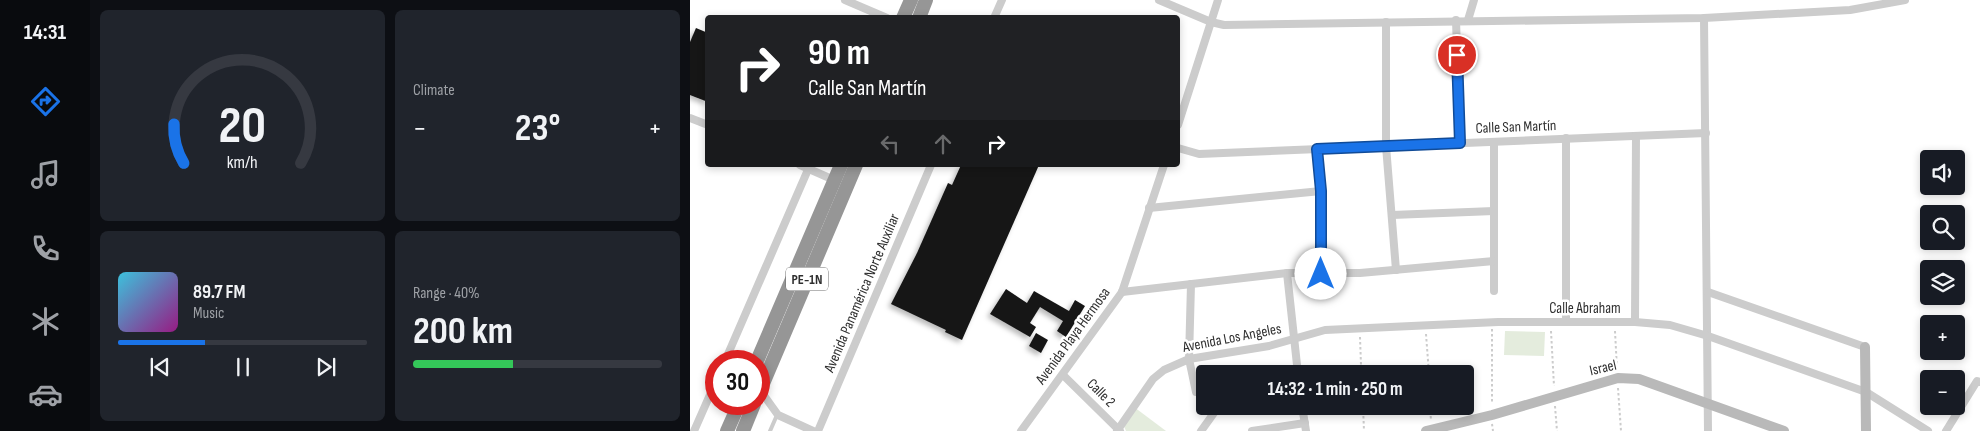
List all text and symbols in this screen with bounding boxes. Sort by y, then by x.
text: 14:31 [24,19,66,46]
text: 90 m [808,32,870,75]
pin [1436,34,1478,76]
icon: right [725,35,790,100]
icon: arrive [1443,41,1471,69]
text: Calle San Martín [808,75,926,102]
text: Climate [413,81,455,100]
icon: directions [28,84,63,119]
text: 20 [219,95,266,158]
text: 23° [515,106,560,151]
text: − [413,112,427,145]
text: + [648,112,662,145]
street label: Calle San Martín [1475,116,1557,138]
icon: left [876,130,904,158]
icon: ahead [929,130,957,158]
icon: right [982,130,1010,158]
map controls [1920,150,1965,415]
button: sound [1920,150,1965,195]
text: km/h [227,152,258,173]
icon: music [28,157,63,192]
button: search [1920,205,1965,250]
street label: Avenida Panamérica Norte Auxiliar [820,210,904,376]
icon: phone [28,231,63,266]
position arrow [1294,247,1346,299]
button: layers [1920,260,1965,305]
road number: PE-1N [786,268,828,290]
text: 89.7 FM [193,281,246,304]
text: Range · 40% [413,284,480,303]
street label: Avenida Playa Hermosa [1031,284,1115,389]
street label: Calle Abraham [1549,299,1621,318]
icon: climate [28,304,63,339]
text: Music [193,304,224,323]
text: 200 km [413,309,513,354]
button: + [1920,315,1965,360]
street label: Avenida Los Angeles [1180,319,1283,357]
speed limit sign: 30 [705,350,770,415]
icon: previous [146,353,174,381]
icon: pause [229,353,257,381]
icon: next [312,353,340,381]
street label: Israel [1588,356,1618,380]
button: − [1920,370,1965,415]
street label: Calle 2 [1083,375,1119,411]
icon: car [28,377,63,412]
text: 14:32 · 1 min · 250 m [1267,378,1403,401]

